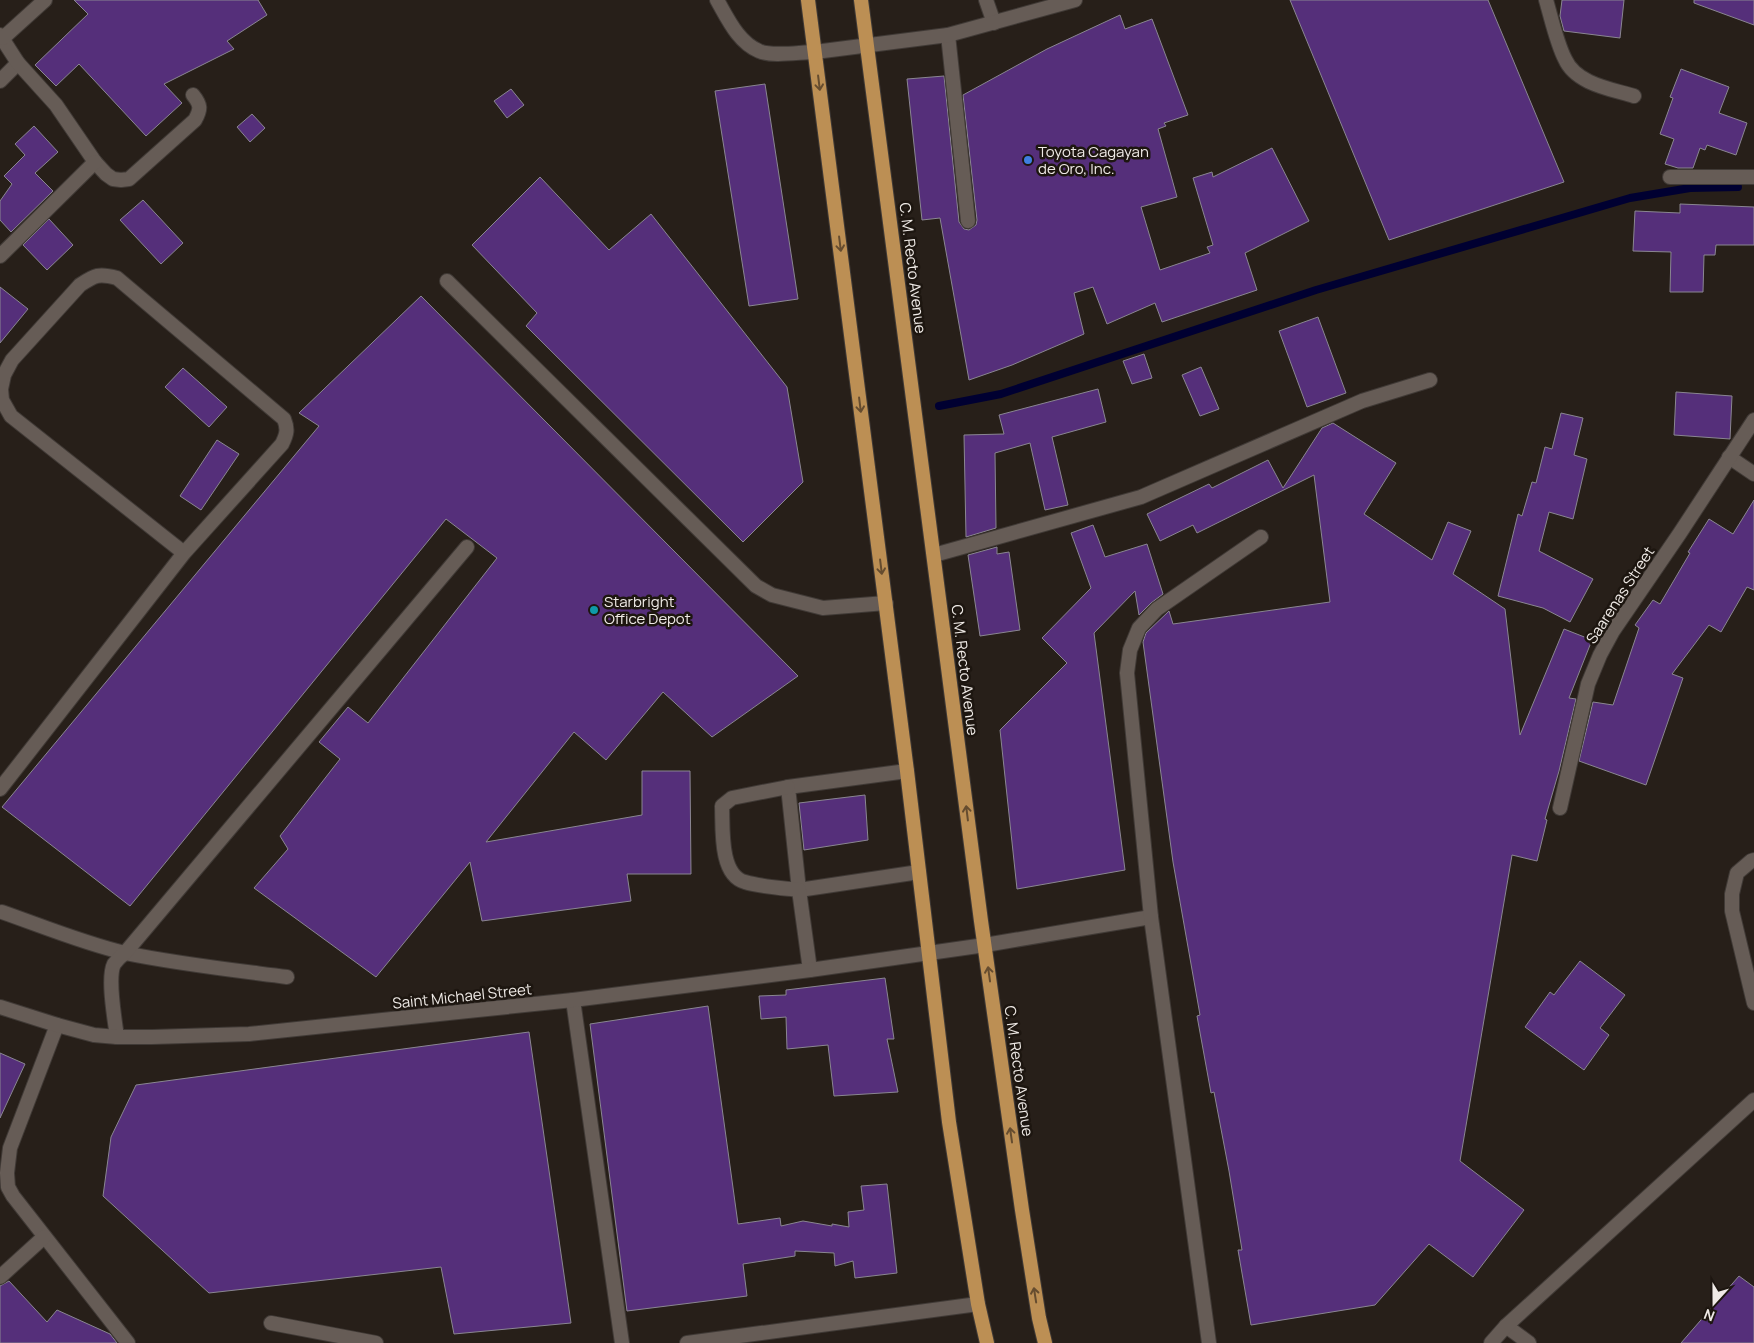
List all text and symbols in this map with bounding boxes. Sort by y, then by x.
one-way arrow [814,75,824,91]
place label: Toyota Cagayan de Oro, Inc. [1038,141,1149,179]
marker: Toyota Cagayan de Oro, Inc. [1022,154,1034,166]
street label: C. M. Recto Avenue [895,201,931,335]
one-way arrow [835,236,845,252]
one-way arrow [855,397,865,413]
street label: Saarenas Street [1581,542,1659,648]
one-way arrow [876,558,886,574]
place label: Starbright Office Depot [604,591,691,629]
street label: C. M. Recto Avenue [947,603,983,737]
marker: Starbright Office Depot [588,604,600,616]
one-way arrow [962,805,972,821]
one-way arrow [983,966,993,982]
street label: Saint Michael Street [391,978,533,1014]
street label: C. M. Recto Avenue [999,1004,1039,1138]
one-way arrow [1006,1127,1016,1143]
north arrow [1689,1278,1739,1328]
one-way arrow [1030,1288,1040,1304]
text: N [1701,1305,1717,1326]

